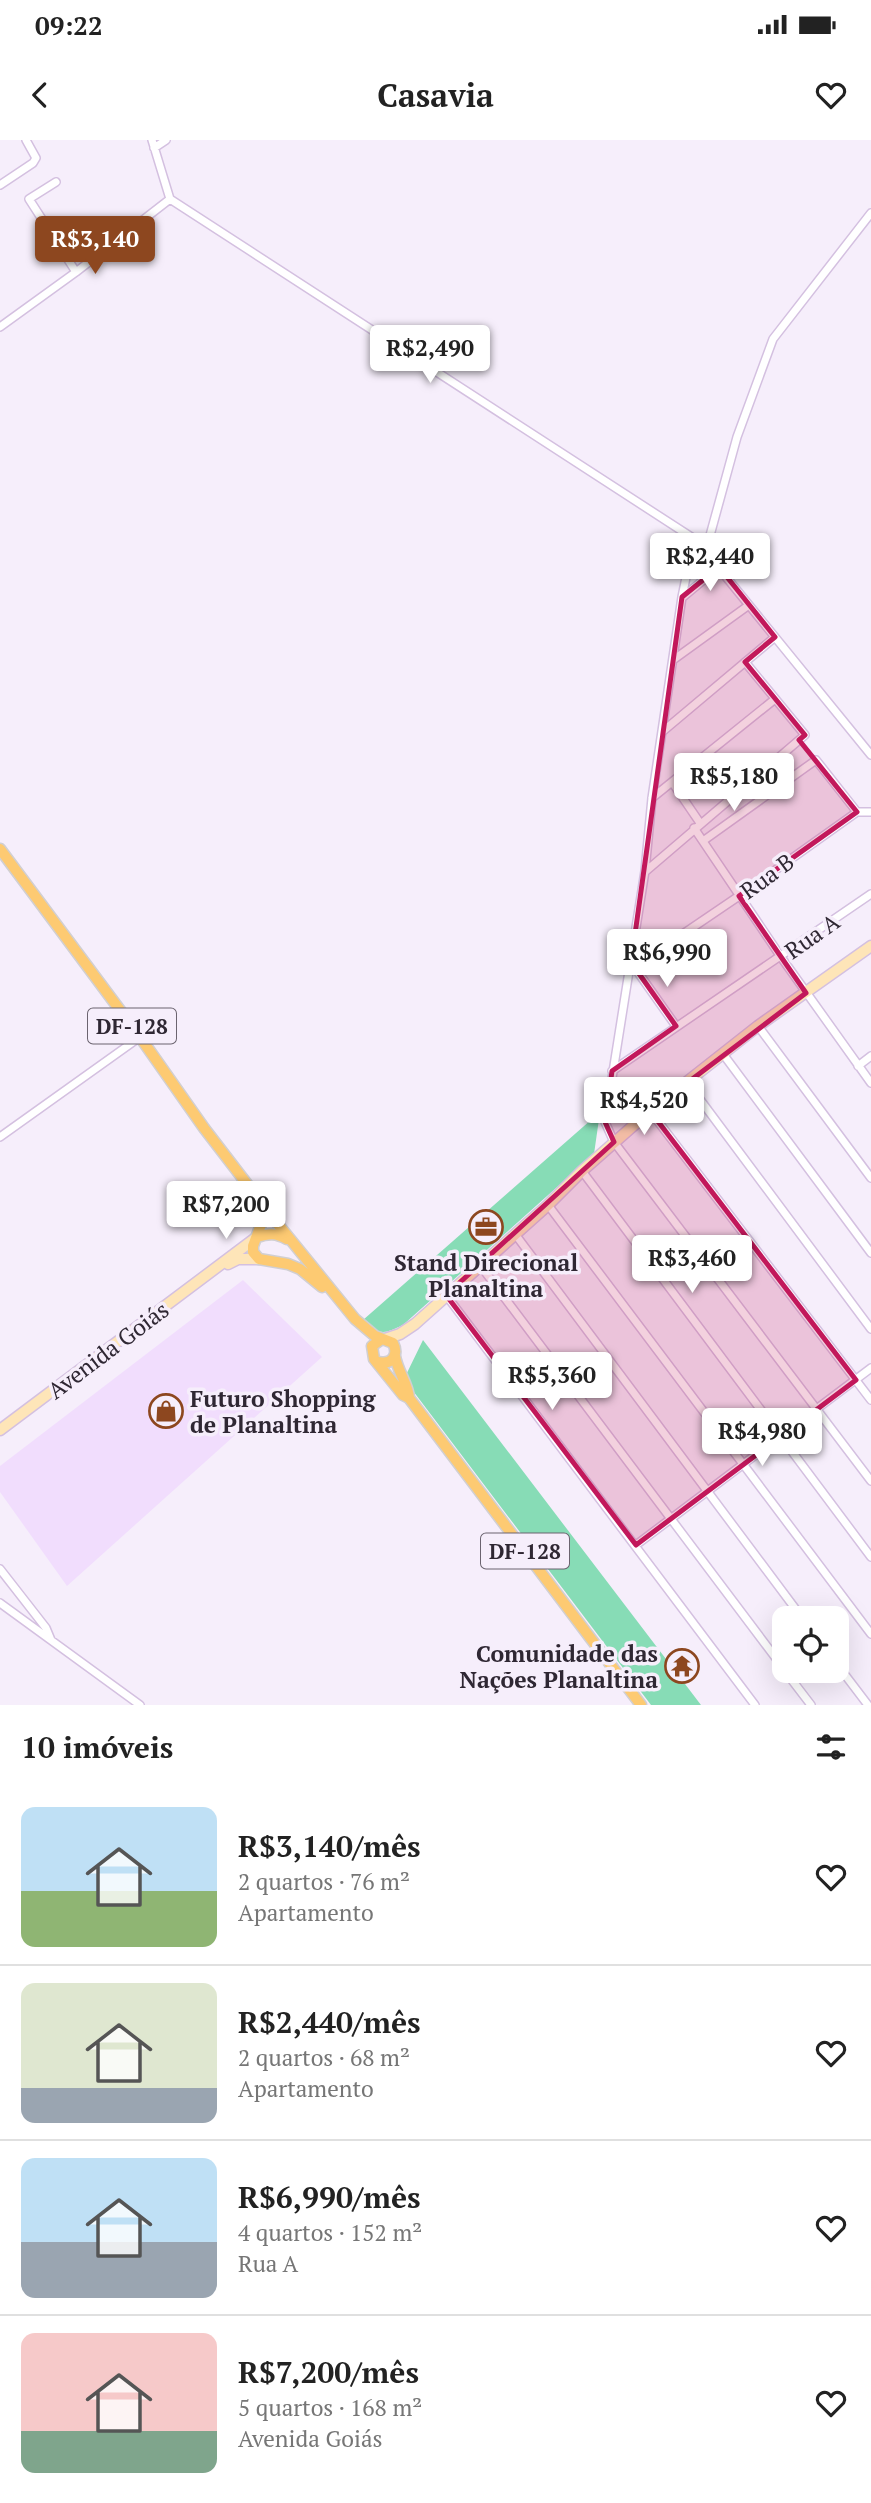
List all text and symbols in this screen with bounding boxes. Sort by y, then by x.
text: 09:22 [35,8,103,42]
text: Casavia [377,74,494,116]
icon: back [21,76,59,114]
icon: heart [812,76,850,114]
pin: R$3,140 [30,216,160,276]
text: R$3,140 [51,223,139,254]
pin: R$2,490 [365,326,495,385]
text: R$2,490 [386,332,474,363]
pin: R$2,440 [645,533,775,593]
text: R$2,440 [666,540,754,571]
pin: R$5,180 [669,754,799,813]
text: R$5,180 [690,760,778,791]
street label: Rua B [734,846,800,906]
street label: Rua A [778,906,846,966]
pin: R$6,990 [602,930,732,989]
text: R$6,990 [623,936,711,967]
road number: DF-128 [88,1008,176,1043]
pin: R$4,520 [579,1077,709,1137]
text: R$4,520 [600,1084,688,1115]
pin: R$7,200 [161,1182,291,1241]
text: R$7,200 [183,1188,269,1219]
office icon: Stand Direcional Planaltina [467,1208,505,1246]
pin: R$3,460 [627,1236,757,1295]
text: R$3,460 [648,1242,736,1273]
place label: Stand Direcional Planaltina [394,1247,578,1304]
street label: Avenida Goiás [41,1294,175,1406]
pin: R$5,360 [487,1352,617,1412]
text: R$5,360 [508,1359,596,1390]
place label: Futuro Shopping de Planaltina [190,1383,376,1440]
shop icon: Futuro Shopping de Planaltina [147,1392,185,1430]
pin: R$4,980 [697,1408,827,1468]
text: R$4,980 [718,1415,806,1446]
road number: DF-128 [481,1534,569,1568]
map controls [772,1606,849,1683]
button: locate [772,1606,849,1683]
place label: Comunidade das Nações Planaltina [459,1638,658,1695]
temple icon: Comunidade das Nações Planaltina [663,1647,701,1685]
text: 10 imóveis [21,1727,173,1767]
icon: filters [812,1728,850,1766]
text: R$3,140/mês [238,1826,421,1866]
icon: home [77,1835,161,1919]
icon: heart [812,1858,850,1896]
text: 2 quartos · 76 m² [238,1866,410,1897]
text: Apartamento [238,1897,374,1928]
text: R$2,440/mês [238,2002,421,2042]
icon: home [77,2011,161,2095]
icon: heart [812,2034,850,2072]
text: 2 quartos · 68 m² [238,2042,410,2073]
text: Apartamento [238,2073,374,2104]
text: R$6,990/mês [238,2177,421,2217]
icon: home [77,2186,161,2270]
icon: heart [812,2209,850,2247]
text: 4 quartos · 152 m² [238,2217,422,2248]
text: Rua A [238,2248,298,2279]
text: R$7,200/mês [238,2352,419,2392]
icon: home [77,2361,161,2445]
icon: heart [812,2384,850,2422]
text: 5 quartos · 168 m² [238,2392,422,2423]
text: Avenida Goiás [238,2423,382,2454]

